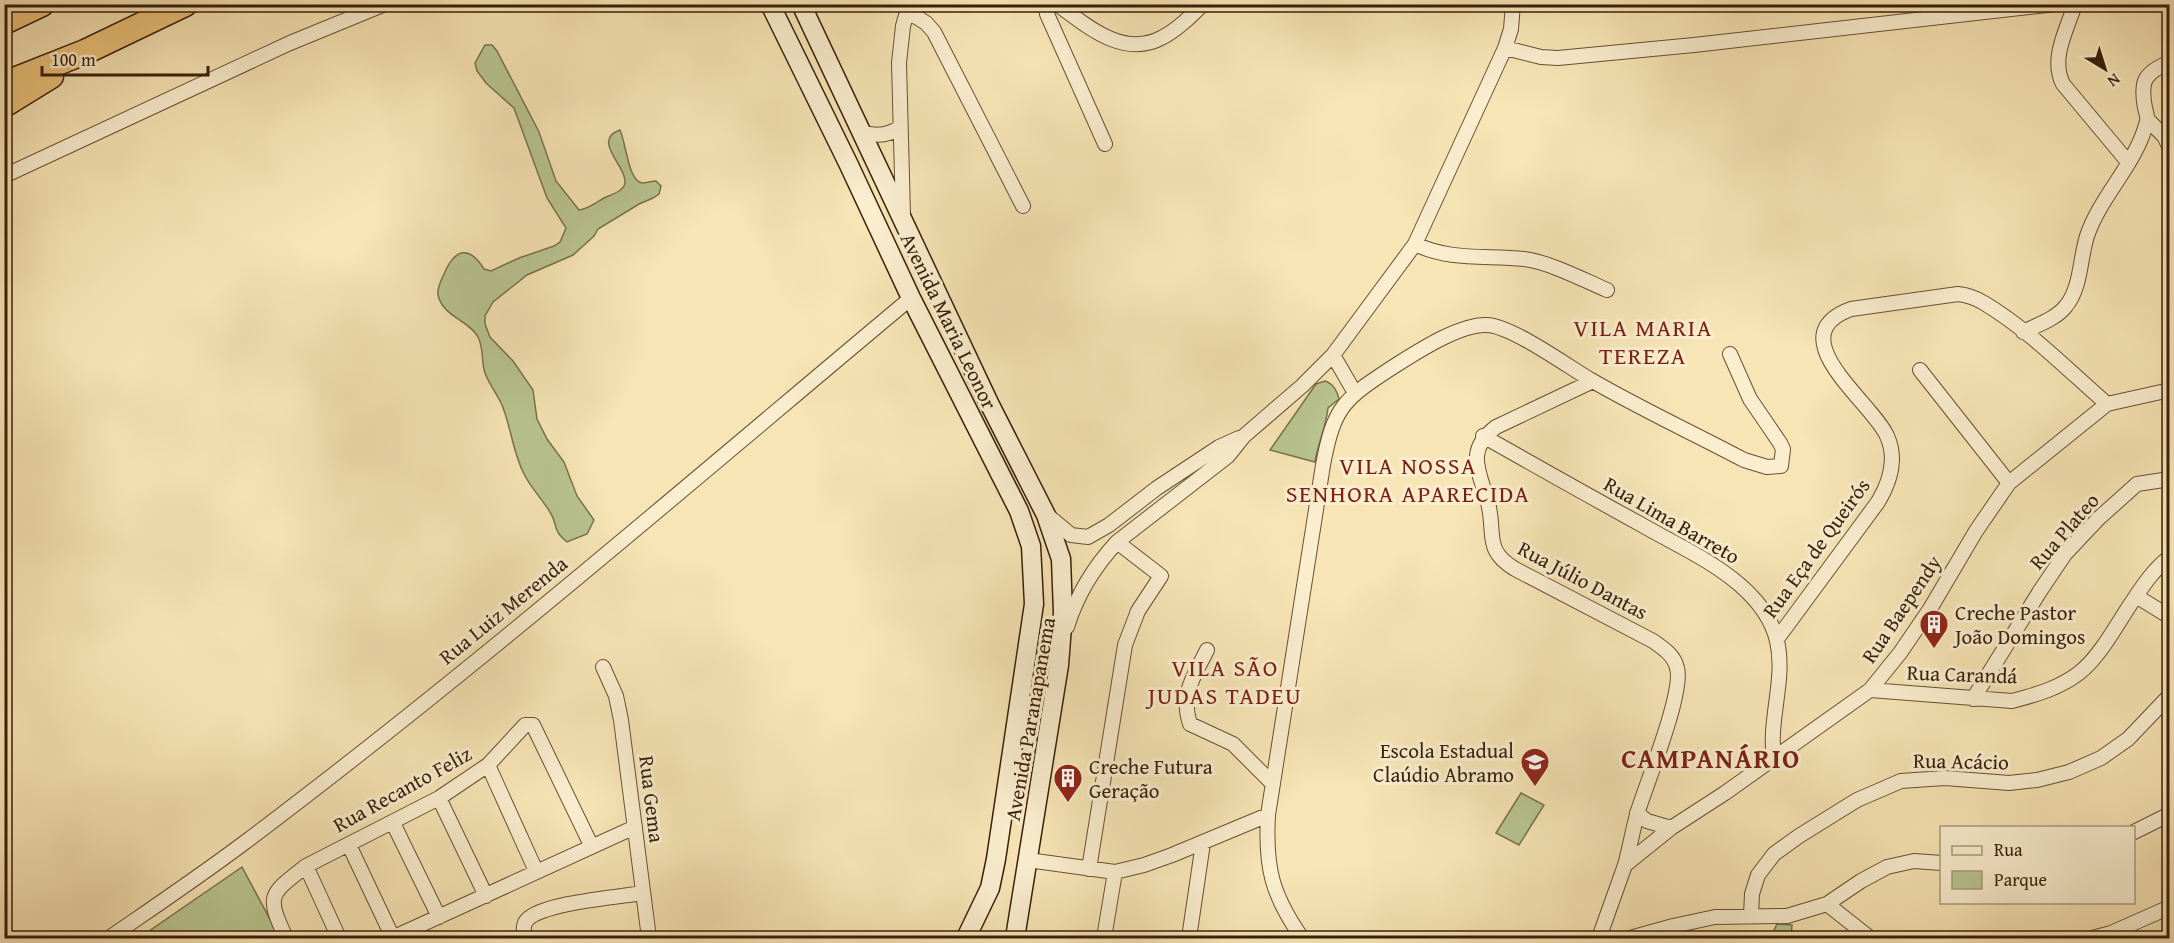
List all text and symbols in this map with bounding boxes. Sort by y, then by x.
scale bar [42,39,208,77]
north arrow [2075,39,2135,99]
text: 100 m [51,46,96,73]
text: N [2102,68,2126,94]
street label: Avenida Maria Leonor [893,227,1005,415]
district label: VILA MARIA TEREZA [1573,310,1713,373]
district label: VILA NOSSA SENHORA APARECIDA [1286,448,1530,511]
street label: Rua Lima Barreto [1598,468,1746,572]
street label: Rua Eça de Queirós [1755,472,1877,624]
street label: Rua Plateo [2022,486,2106,576]
street label: Rua Júlio Dantas [1512,533,1654,627]
street label: Rua Luiz Merenda [432,548,574,672]
street label: Rua Baependy [1853,548,1949,669]
place label: Creche Pastor João Domingos [1952,597,2085,652]
building icon: Creche Pastor João Domingos [1918,608,1950,650]
street label: Avenida Paranapanema [997,615,1063,823]
district label: VILA SÃO JUDAS TADEU [1145,650,1302,713]
street label: Rua Carandá [1906,657,2018,691]
place label: Escola Estadual Claúdio Abramo [1373,735,1514,790]
street label: Rua Recanto Feliz [327,738,477,840]
district label: CAMPANÁRIO [1621,738,1801,778]
street label: Rua Acácio [1913,745,2009,777]
school or university icon: Escola Estadual Claúdio Abramo [1519,746,1551,788]
place label: Creche Futura Geração [1089,751,1213,806]
street label: Rua Gema [631,754,673,844]
building icon: Creche Futura Geração [1052,762,1084,804]
legend [1940,826,2135,904]
text: Rua [1994,836,2023,863]
text: Parque [1994,866,2047,893]

